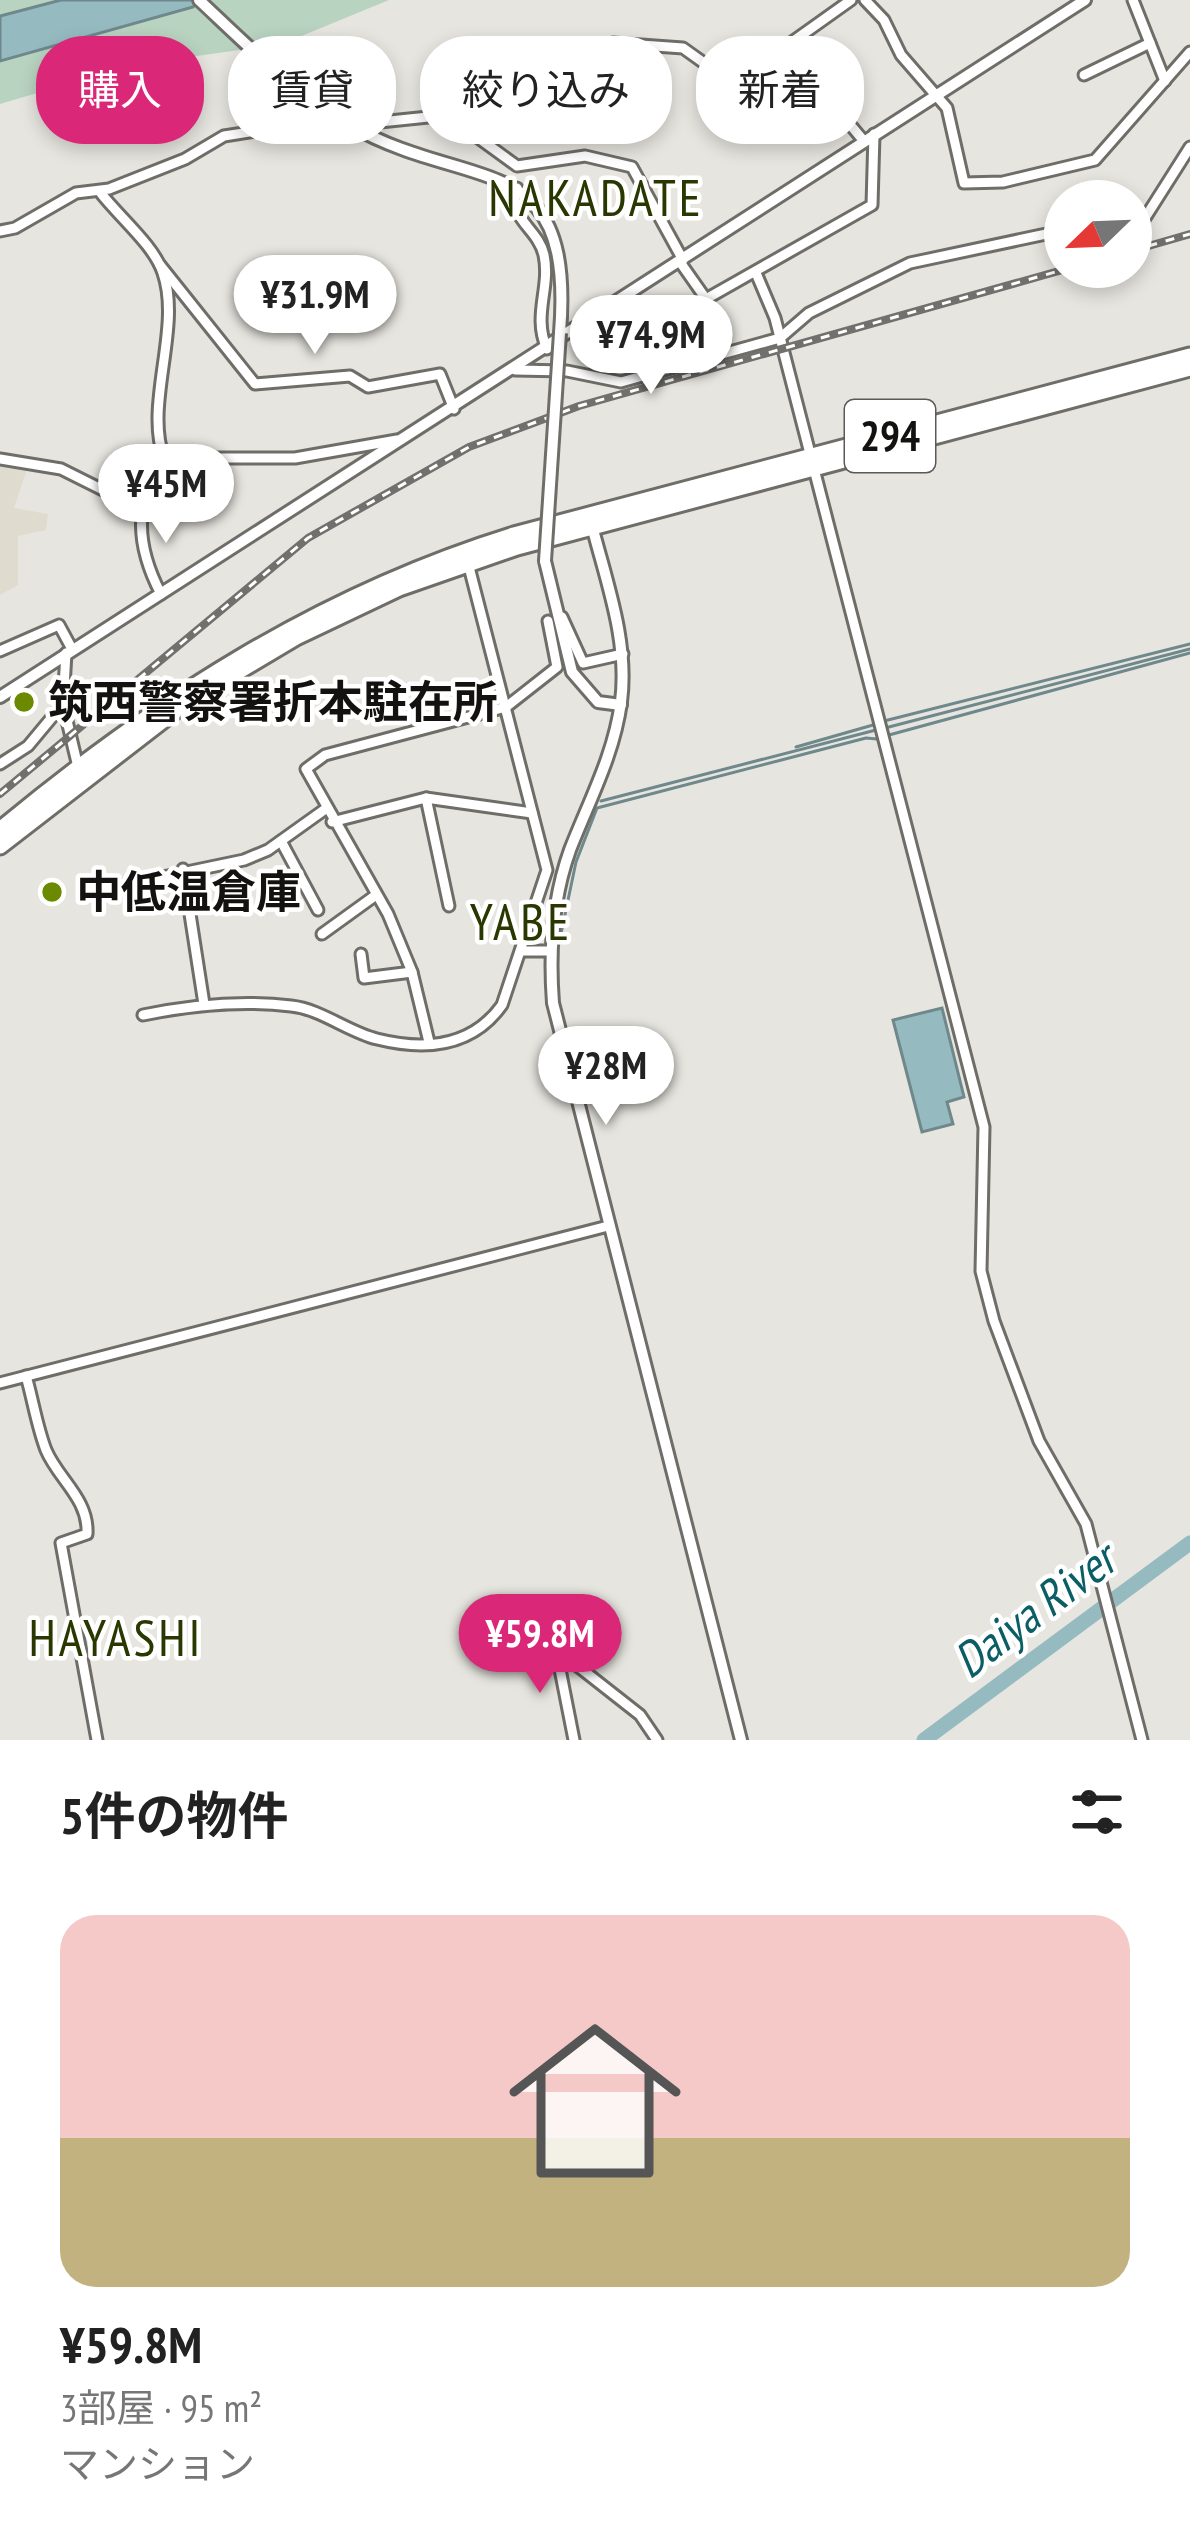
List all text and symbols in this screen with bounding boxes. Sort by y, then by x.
chip: 購入 [36,36,204,144]
chip: 賃貸 [228,36,396,144]
chip: 絞り込み [420,36,672,144]
chip: 新着 [696,36,864,144]
district label: NAKADATE [488,164,704,230]
north arrow [1044,180,1152,288]
map controls [1044,180,1152,288]
pin: ¥31.9M [217,255,413,357]
text: ¥31.9M [261,268,369,319]
pin: ¥74.9M [553,295,749,397]
text: ¥74.9M [597,308,705,359]
road number: 294 [845,400,935,472]
pin: ¥45M [95,444,237,546]
text: ¥45M [125,457,207,508]
place label: 筑西警察署折本駐在所 [48,672,498,730]
marker: 筑西警察署折本駐在所 [11,689,37,715]
place label: 中低温倉庫 [76,862,301,920]
marker: 中低温倉庫 [39,879,65,905]
district label: YABE [470,888,572,954]
pin: ¥28M [535,1026,677,1128]
text: ¥28M [565,1039,647,1090]
water label: Daiya River [940,1525,1132,1690]
pin: ¥59.8M [442,1594,638,1696]
district label: HAYASHI [29,1604,203,1670]
text: ¥59.8M [486,1607,594,1658]
icon: filters [1064,1779,1130,1845]
text: 5件の物件 [60,1782,288,1848]
icon: home [487,1993,703,2209]
text: ¥59.8M [60,2311,202,2377]
text: 3部屋 · 95 m² [60,2382,262,2433]
text: マンション [60,2438,255,2489]

